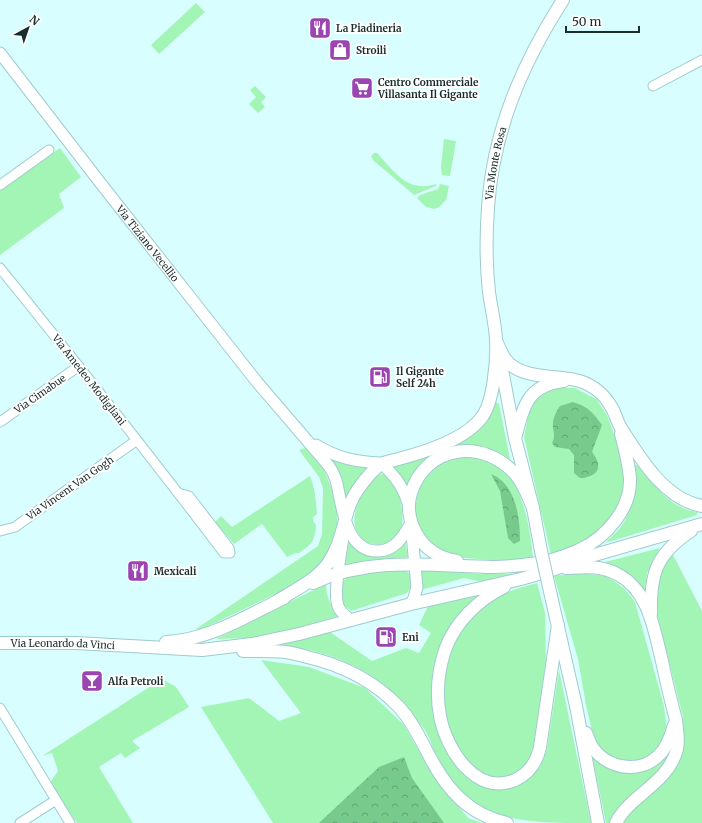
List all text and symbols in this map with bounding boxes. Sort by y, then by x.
north arrow [8,8,48,48]
scale bar [566,8,639,34]
text: N [27,12,42,29]
text: 50 m [572,14,601,29]
restaurant icon: La Piadineria [307,15,333,41]
place label: La Piadineria [336,22,402,35]
shop icon: Stroili [327,37,353,63]
place label: Stroili [356,44,387,57]
supermarket icon: Centro Commerciale Villasanta Il Gigante [349,75,375,101]
place label: Centro Commerciale Villasanta Il Gigante [377,76,479,101]
street label: Via Monte Rosa [482,125,509,201]
street label: Via Tiziano Vecellio [113,202,182,284]
street label: Via Amedeo Modigliani [49,331,129,428]
fuel station icon: Il Gigante Self 24h [367,364,393,390]
place label: Il Gigante Self 24h [396,365,444,390]
street label: Via Cimabue [11,371,68,417]
street label: Via Vincent Van Gogh [23,453,116,524]
restaurant icon: Mexicali [125,558,151,584]
place label: Mexicali [154,565,197,578]
fuel station icon: Eni [373,624,399,650]
place label: Eni [402,631,419,644]
street label: Via Leonardo da Vinci [10,637,115,652]
bar icon: Alfa Petroli [79,668,105,694]
place label: Alfa Petroli [107,675,164,688]

